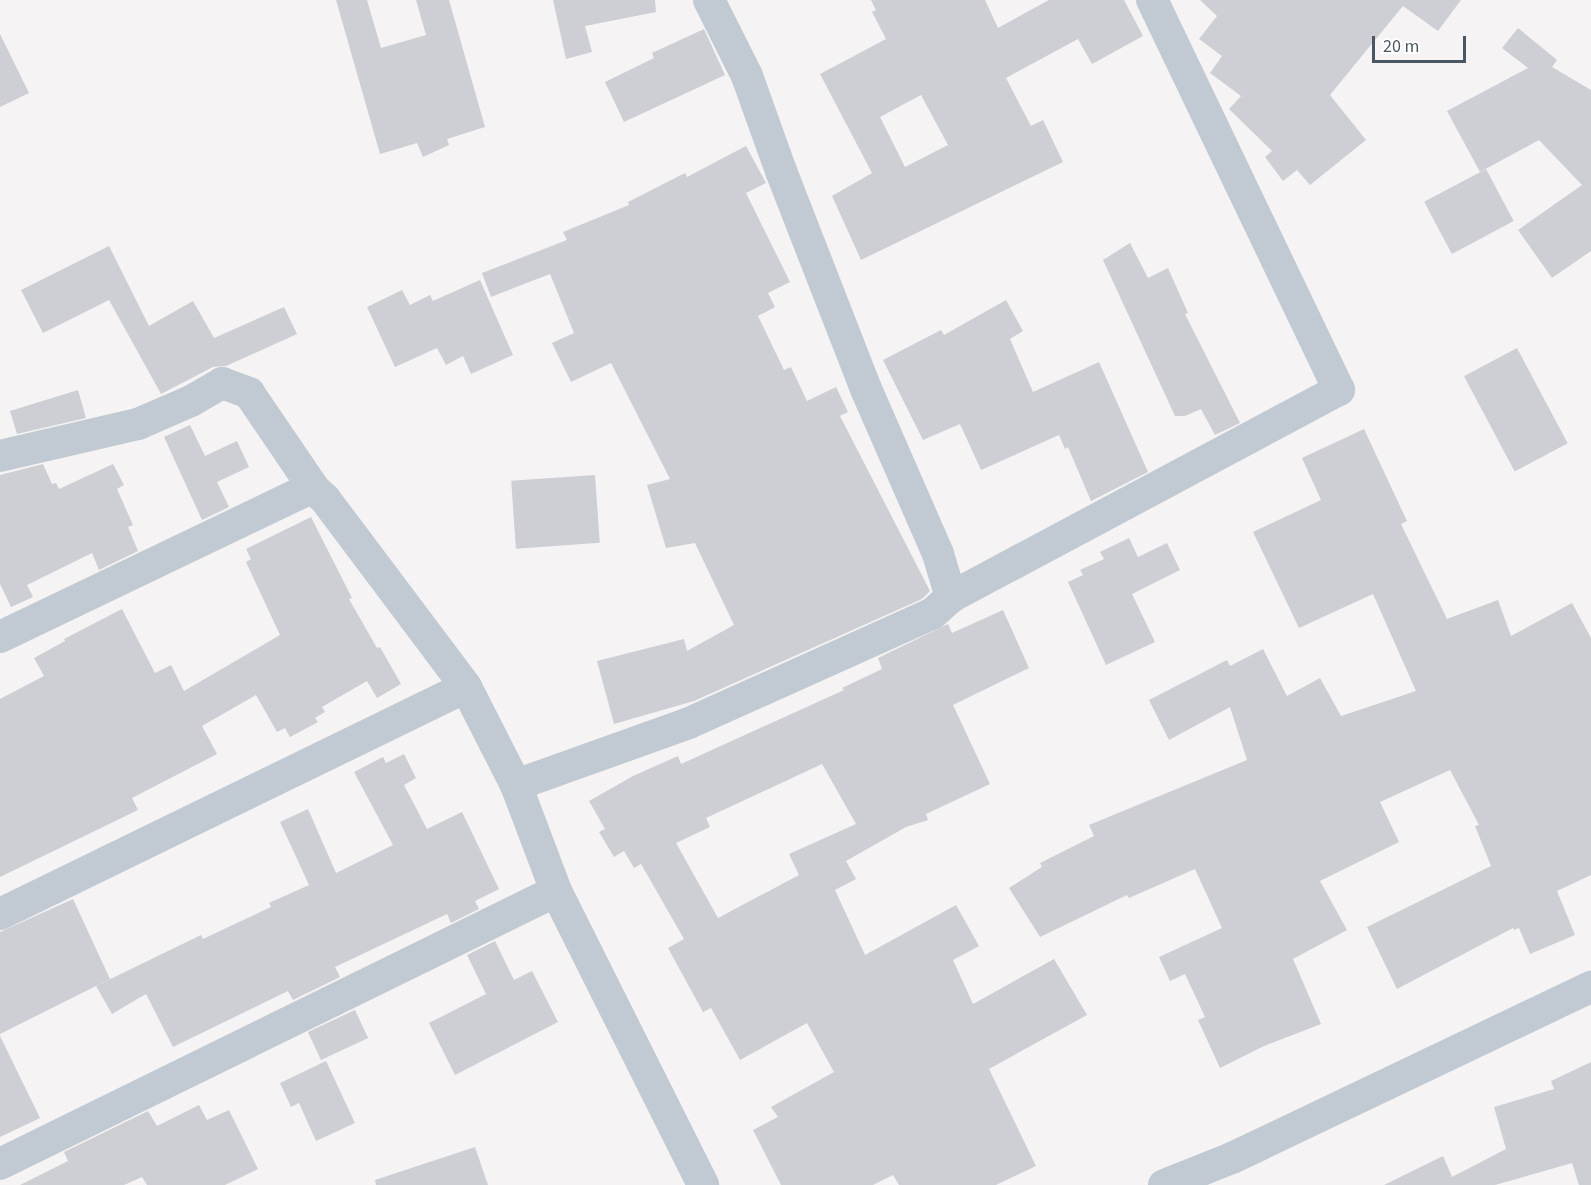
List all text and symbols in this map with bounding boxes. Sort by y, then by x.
scale bar [1375,24,1470,62]
text: 20 m [1383,34,1419,59]

